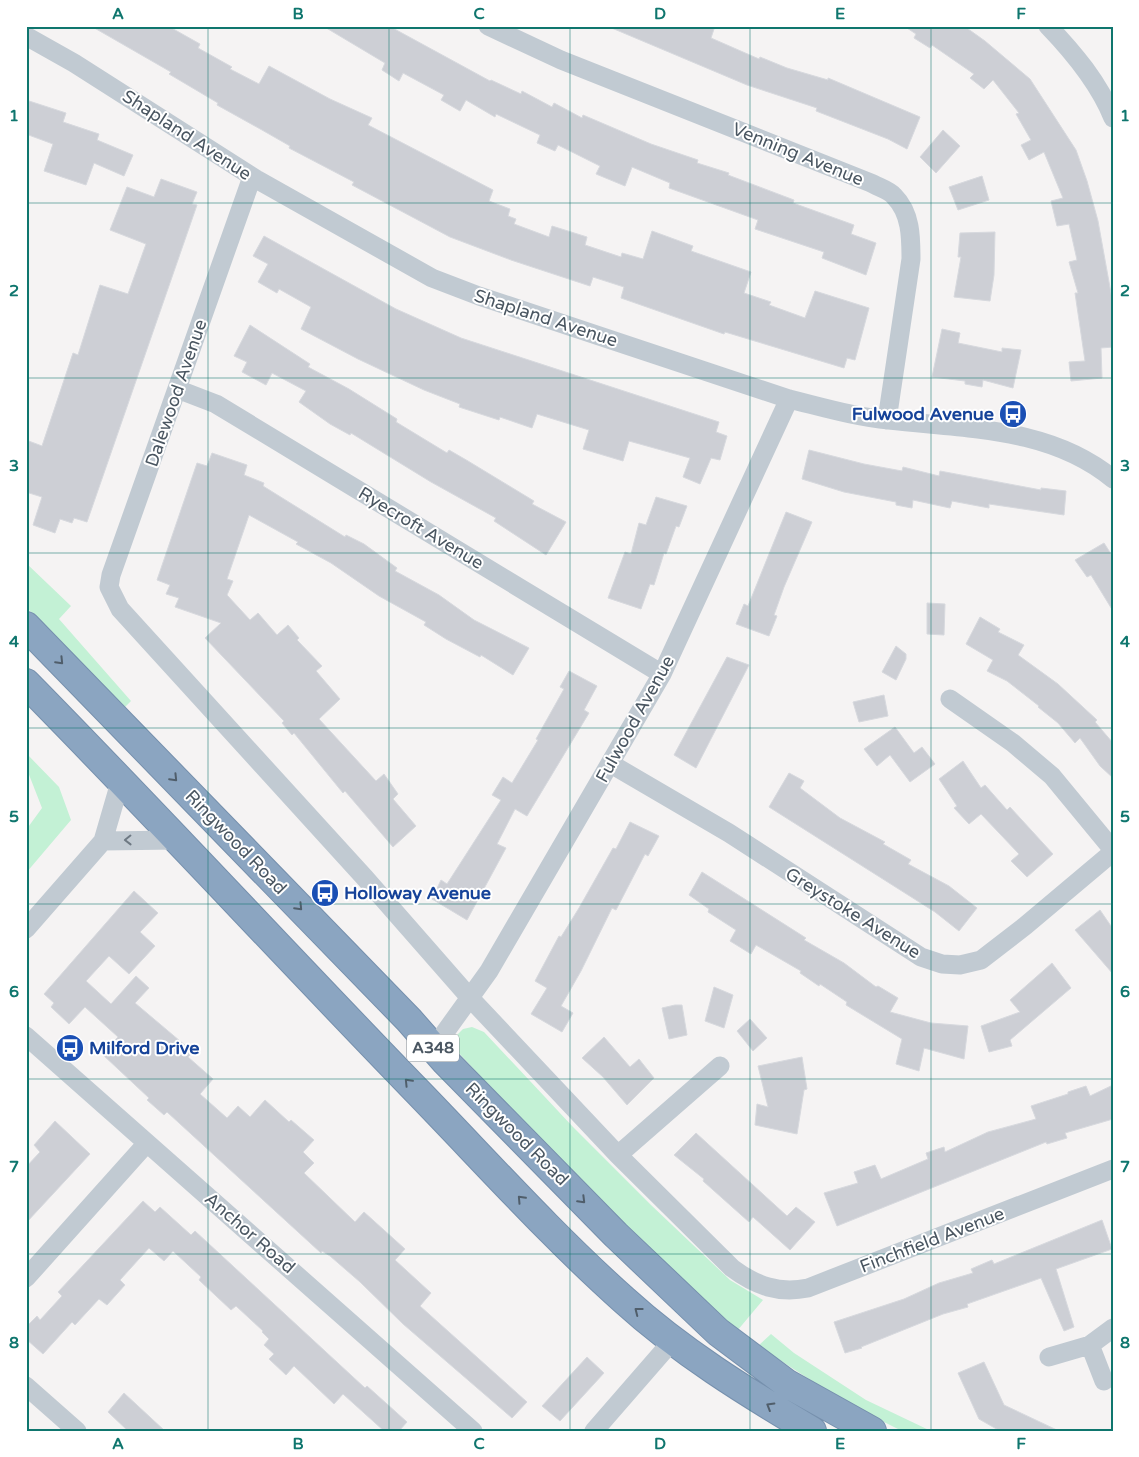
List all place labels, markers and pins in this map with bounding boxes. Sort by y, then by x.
bus stop icon: Fulwood Avenue [998,399,1028,429]
place label: Fulwood Avenue [852,403,994,425]
bus stop icon: Holloway Avenue [310,878,340,908]
place label: Holloway Avenue [344,882,491,904]
bus stop icon: Milford Drive [55,1033,85,1063]
place label: Milford Drive [89,1037,199,1059]

